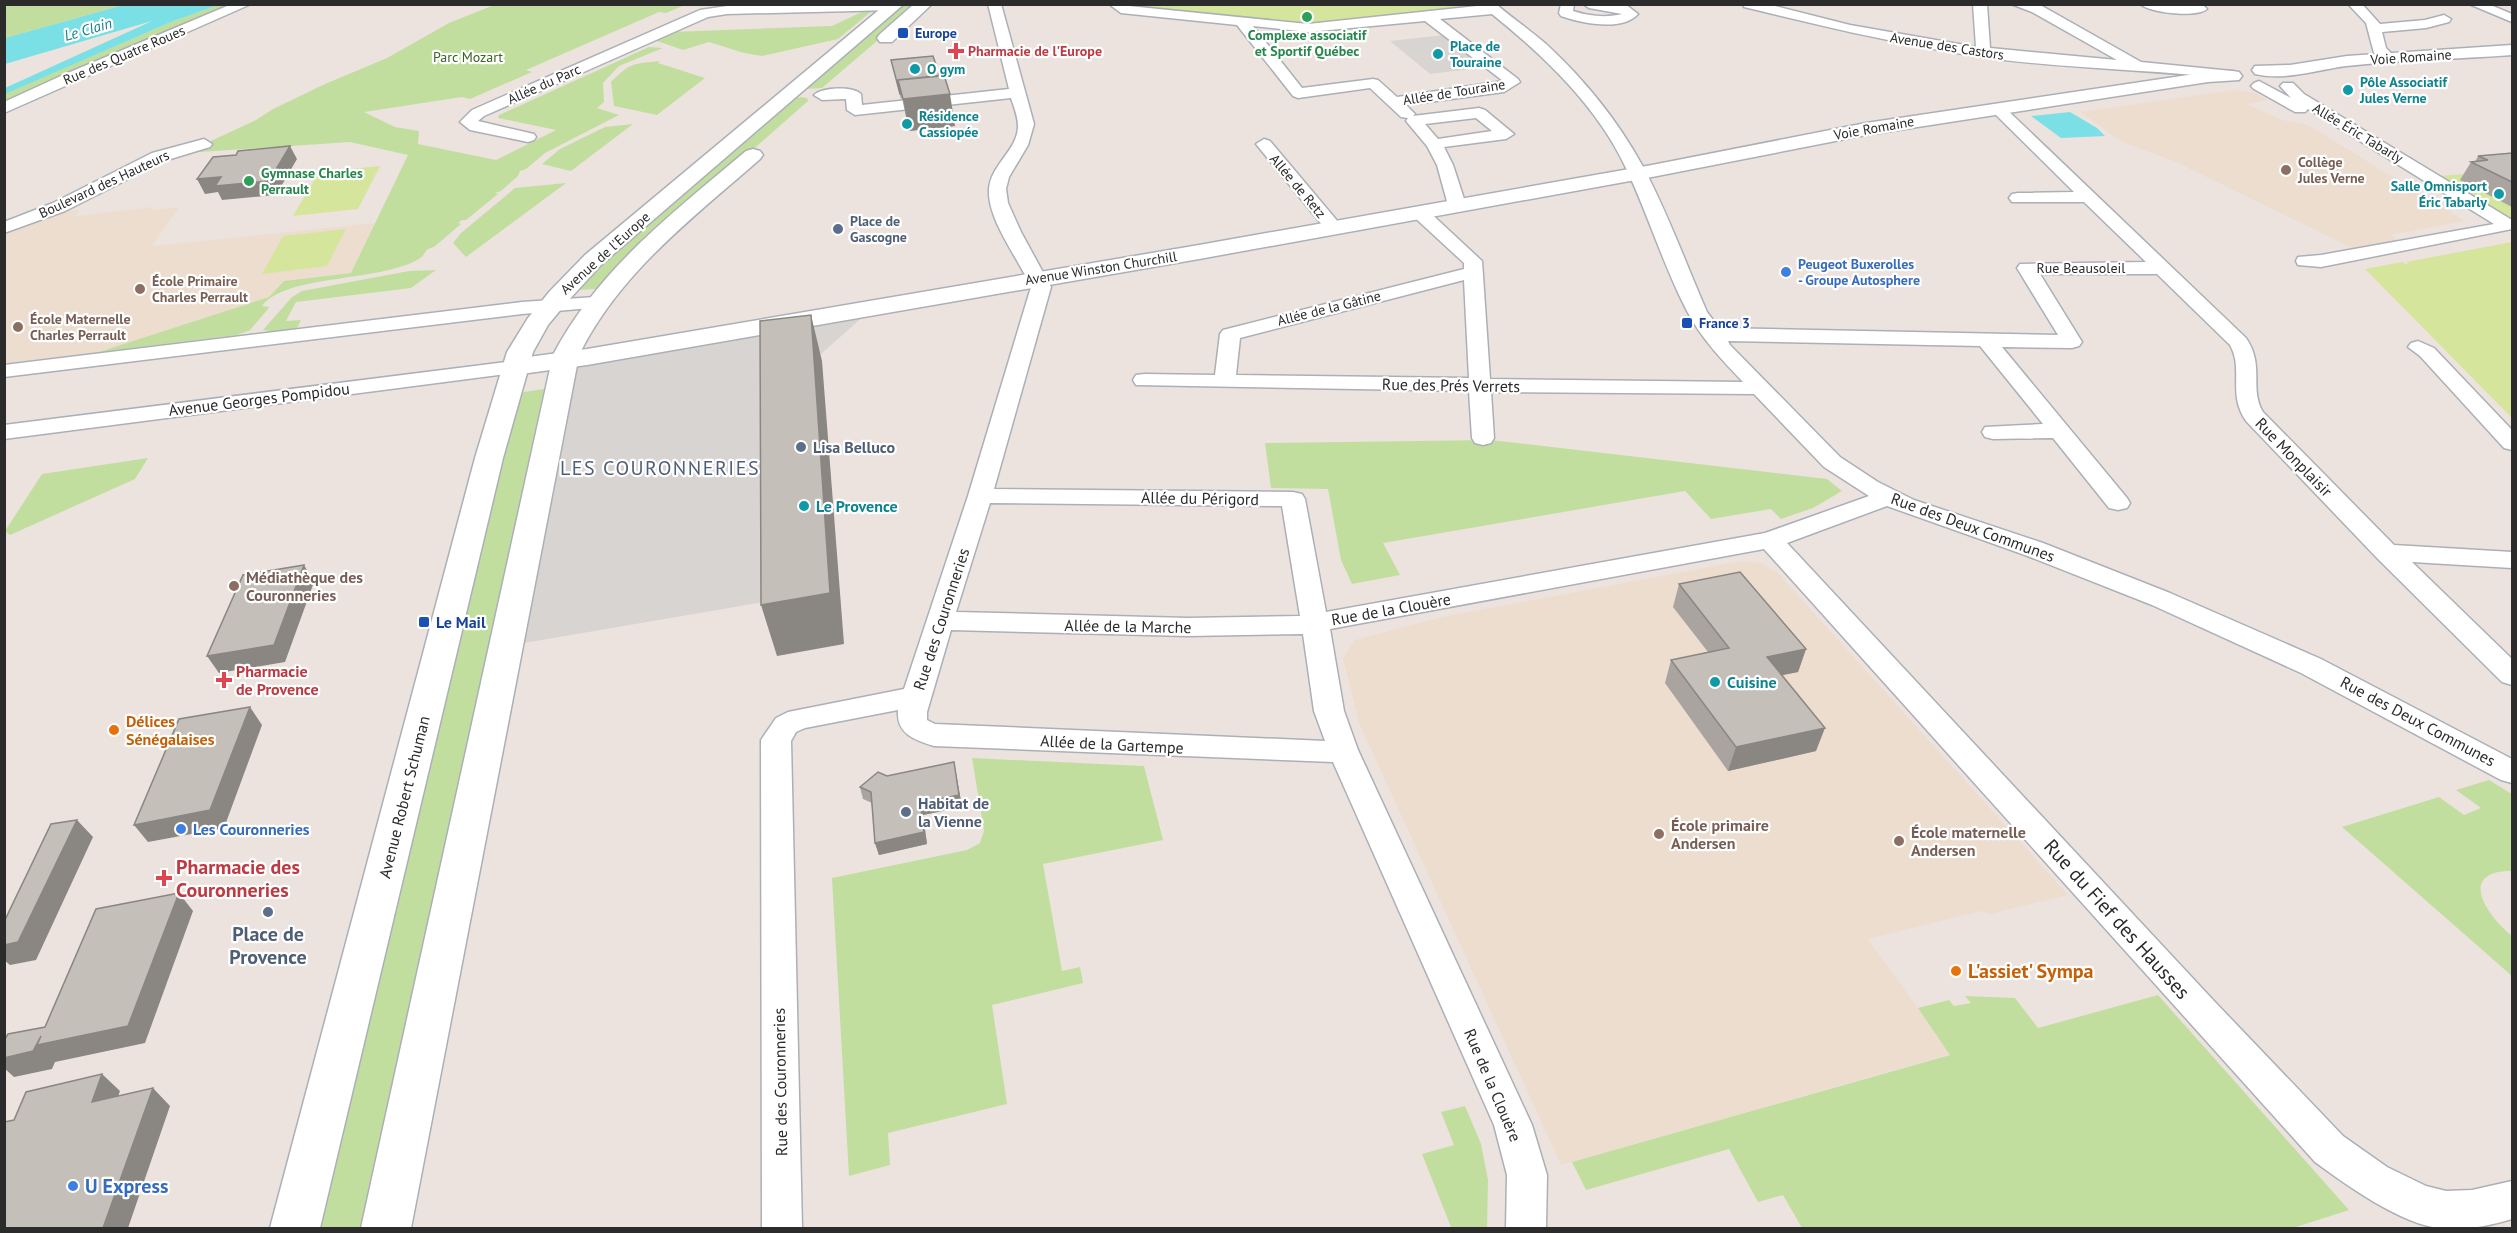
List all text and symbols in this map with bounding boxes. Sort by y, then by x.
marker: Complexe associatif et Sportif Québec [1300,10,1314,24]
water label: Le Clain [62,13,114,45]
street label: Rue des Quatre Roues [60,21,188,89]
place label: Europe [915,24,957,42]
marker: Europe [896,26,910,40]
place label: Complexe associatif et Sportif Québec [1248,26,1368,60]
street label: Avenue des Castors [1889,28,2005,64]
place label: Place de Touraine [1450,37,1502,71]
place label: Pharmacie de l'Europe [968,42,1102,60]
marker: Pharmacie de l'Europe [949,44,963,58]
street label: Voie Romaine [2369,45,2452,69]
marker: Place de Touraine [1431,47,1445,61]
park label: Parc Mozart [433,48,503,66]
street label: Allée du Parc [505,60,583,108]
place label: O gym [927,60,965,78]
marker: O gym [908,62,922,76]
place label: Pôle Associatif Jules Verne [2359,73,2448,107]
street label: Allée de Touraine [1402,75,1506,109]
marker: Pôle Associatif Jules Verne [2341,83,2355,97]
street label: Allée Éric Tabarly [2309,99,2407,167]
place label: Résidence Cassiopée [919,107,979,141]
street label: Voie Romaine [1831,112,1916,144]
marker: Résidence Cassiopée [900,117,914,131]
street label: Boulevard des Hauteurs [36,146,172,222]
street label: Allée de Retz [1266,150,1330,222]
place label: Collège Jules Verne [2297,153,2365,187]
marker: Collège Jules Verne [2279,163,2293,177]
place label: Gymnase Charles Perrault [261,164,363,198]
marker: Gymnase Charles Perrault [242,174,256,188]
place label: Salle Omnisport Éric Tabarly [2391,177,2487,211]
marker: Salle Omnisport Éric Tabarly [2492,187,2506,201]
street label: Avenue de l'Europe [556,208,654,298]
place label: Place de Gascogne [850,212,907,246]
marker: Place de Gascogne [831,222,845,236]
street label: Avenue Winston Churchill [1024,247,1178,289]
place label: Peugeot Buxerolles - Groupe Autosphere [1798,255,1920,289]
street label: Rue Beausoleil [2037,259,2125,277]
marker: Peugeot Buxerolles - Groupe Autosphere [1779,265,1793,279]
place label: École Primaire Charles Perrault [152,272,248,306]
marker: École Primaire Charles Perrault [133,282,147,296]
street label: Allée de la Gâtine [1275,286,1383,330]
place label: École Maternelle Charles Perrault [30,310,131,344]
place label: France 3 [1699,314,1750,332]
marker: France 3 [1680,316,1694,330]
marker: École Maternelle Charles Perrault [11,320,25,334]
street label: Rue des Prés Verrets [1382,374,1520,396]
street label: Avenue Georges Pompidou [167,378,351,420]
street label: Rue Monplaisir [2251,413,2337,501]
place label: Lisa Belluco [813,437,896,457]
marker: Lisa Belluco [794,440,808,454]
district label: LES COURONNERIES [560,455,760,481]
street label: Allée du Périgord [1141,487,1259,509]
street label: Rue des Deux Communes [1888,488,2058,566]
place label: Le Provence [816,496,898,516]
marker: Le Provence [797,499,811,513]
street label: Rue des Couronneries [909,545,973,693]
place label: Médiathèque des Couronneries [246,567,363,605]
marker: Médiathèque des Couronneries [227,579,241,593]
street label: Rue de la Clouère [1330,589,1452,629]
place label: Le Mail [436,612,486,632]
marker: Le Mail [417,615,431,629]
street label: Allée de la Marche [1064,615,1192,637]
place label: Pharmacie de Provence [236,661,319,699]
place label: Cuisine [1727,672,1777,692]
street label: Rue des Deux Communes [2337,672,2499,771]
marker: Pharmacie de Provence [217,673,231,687]
marker: Cuisine [1708,675,1722,689]
place label: Délices Sénégalaises [126,711,215,749]
street label: Avenue Robert Schuman [374,714,434,880]
marker: Délices Sénégalaises [107,723,121,737]
street label: Allée de la Gartempe [1040,730,1184,758]
place label: Habitat de la Vienne [918,793,989,831]
marker: Habitat de la Vienne [899,805,913,819]
place label: École primaire Andersen [1671,815,1769,853]
place label: Les Couronneries [193,819,310,839]
marker: Les Couronneries [174,822,188,836]
place label: École maternelle Andersen [1911,822,2026,860]
marker: École primaire Andersen [1652,827,1666,841]
marker: École maternelle Andersen [1892,834,1906,848]
street label: Rue du Fief des Hausses [2038,834,2196,1004]
place label: Pharmacie des Couronneries [176,854,300,903]
marker: Pharmacie des Couronneries [157,871,171,885]
marker: Place de Provence [261,905,275,919]
place label: Place de Provence [229,921,307,970]
place label: L'assiet' Sympa [1968,958,2094,984]
marker: L'assiet' Sympa [1949,964,1963,978]
street label: Rue des Couronneries [769,1008,791,1156]
street label: Rue de la Clouère [1460,1025,1526,1145]
place label: U Express [85,1173,168,1199]
marker: U Express [66,1179,80,1193]

